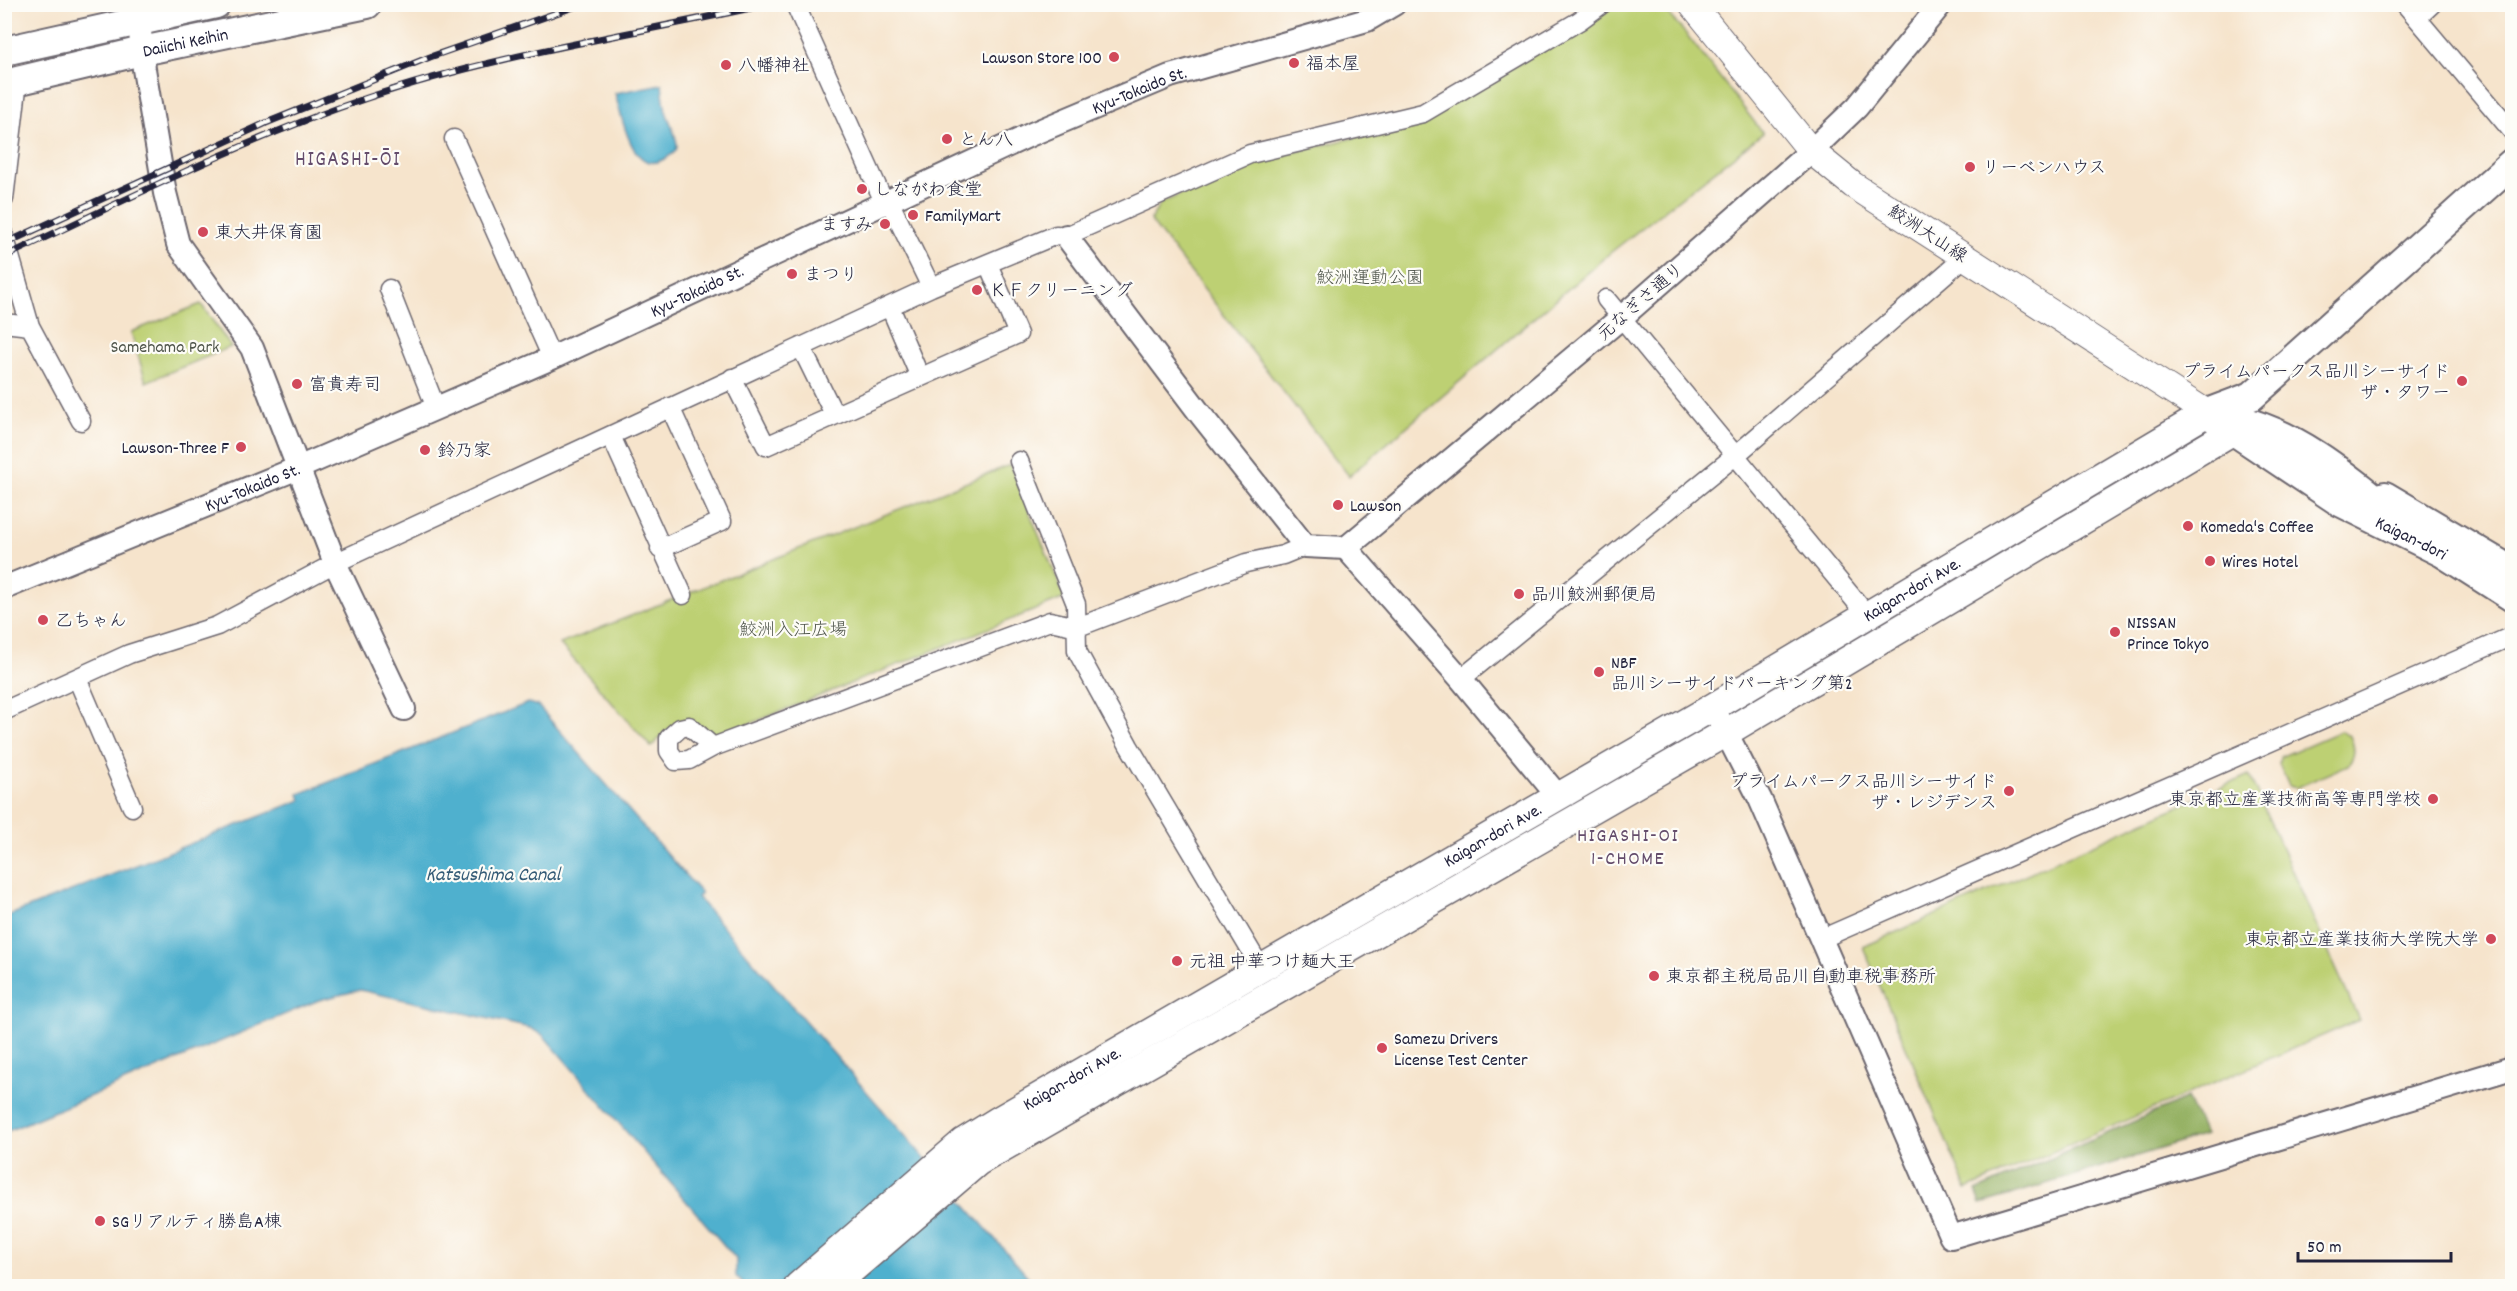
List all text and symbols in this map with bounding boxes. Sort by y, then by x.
street label: Daiichi Keihin [141,23,231,66]
place label: Lawson Store 100 [982,47,1102,72]
marker: Lawson Store 100 [1107,50,1121,64]
place label: 福本屋 [1306,53,1360,78]
place label: 八幡神社 [738,55,810,80]
marker: 福本屋 [1287,56,1301,70]
marker: 八幡神社 [719,58,733,72]
street label: Kyu-Tokaido St. [1089,62,1190,122]
place label: とん八 [959,129,1013,154]
marker: とん八 [940,132,954,146]
district label: HIGASHI-ŌI [295,146,401,176]
place label: リーベンハウス [1982,157,2106,182]
marker: リーベンハウス [1963,160,1977,174]
place label: しながわ食堂 [874,179,982,204]
marker: しながわ食堂 [855,182,869,196]
street label: 鮫洲大山線 [1882,200,1971,270]
place label: FamilyMart [925,205,1001,230]
marker: FamilyMart [906,208,920,222]
place label: ますみ [820,214,873,239]
marker: ますみ [878,217,892,231]
place label: 東大井保育園 [215,222,323,247]
marker: 東大井保育園 [196,225,210,239]
street label: 元なぎさ通り [1593,258,1691,348]
street label: Kyu-Tokaido St. [647,260,749,325]
place label: まつり [804,264,858,289]
marker: まつり [785,267,799,281]
park label: 鮫洲運動公園 [1316,267,1424,292]
place label: ＫＦクリーニング [989,280,1133,305]
marker: ＫＦクリーニング [970,283,984,297]
park label: Samehama Park [111,336,219,361]
place label: プライムパークス品川シーサイド ザ・タワー [2182,361,2450,407]
place label: 富貴寿司 [309,374,381,399]
marker: プライムパークス品川シーサイド ザ・タワー [2455,374,2469,388]
marker: 富貴寿司 [290,377,304,391]
place label: Lawson-Three F [121,437,229,462]
marker: Lawson-Three F [234,440,248,454]
place label: 鈴乃家 [437,440,491,465]
marker: 鈴乃家 [418,443,432,457]
street label: Kyu-Tokaido St. [202,458,304,520]
place label: Lawson [1350,495,1401,520]
marker: Lawson [1331,498,1345,512]
street label: Kaigan-dori [2370,511,2452,568]
place label: Komeda's Coffee [2200,516,2314,541]
marker: Komeda's Coffee [2181,519,2195,533]
place label: Wires Hotel [2222,551,2299,576]
street label: Kaigan-dori Ave. [1859,552,1966,630]
marker: Wires Hotel [2203,554,2217,568]
place label: 品川鮫洲郵便局 [1531,584,1657,609]
marker: 品川鮫洲郵便局 [1512,587,1526,601]
place label: 乙ちゃん [55,610,127,635]
place label: NISSAN Prince Tokyo [2127,612,2209,658]
marker: 乙ちゃん [36,613,50,627]
park label: 鮫洲入江広場 [739,619,847,644]
marker: NISSAN Prince Tokyo [2108,625,2122,639]
place label: NBF 品川シーサイドパーキング第2 [1611,652,1853,698]
marker: NBF 品川シーサイドパーキング第2 [1592,665,1606,679]
place label: プライムパークス品川シーサイド ザ・レジデンス [1729,771,1997,817]
marker: プライムパークス品川シーサイド ザ・レジデンス [2002,784,2016,798]
place label: 東京都立産業技術高等専門学校 [2169,789,2421,814]
marker: 東京都立産業技術高等専門学校 [2426,792,2440,806]
street label: Kaigan-dori Ave. [1440,799,1547,875]
district label: HIGASHI-OI 1-CHOME [1577,823,1679,874]
water label: Katsushima Canal [426,862,563,890]
place label: 東京都立産業技術大学院大学 [2245,929,2479,954]
marker: 東京都立産業技術大学院大学 [2484,932,2498,946]
place label: 元祖 中華つけ麺大王 [1189,951,1355,976]
marker: 元祖 中華つけ麺大王 [1170,954,1184,968]
place label: 東京都主税局品川自動車税事務所 [1666,966,1936,991]
marker: 東京都主税局品川自動車税事務所 [1647,969,1661,983]
place label: Samezu Drivers License Test Center [1394,1028,1528,1074]
marker: Samezu Drivers License Test Center [1375,1041,1389,1055]
street label: Kaigan-dori Ave. [1019,1042,1126,1118]
place label: SGリアルティ勝島A棟 [112,1211,282,1236]
marker: SGリアルティ勝島A棟 [93,1214,107,1228]
scale bar [2298,1225,2451,1263]
text: 50 m [2307,1236,2342,1261]

